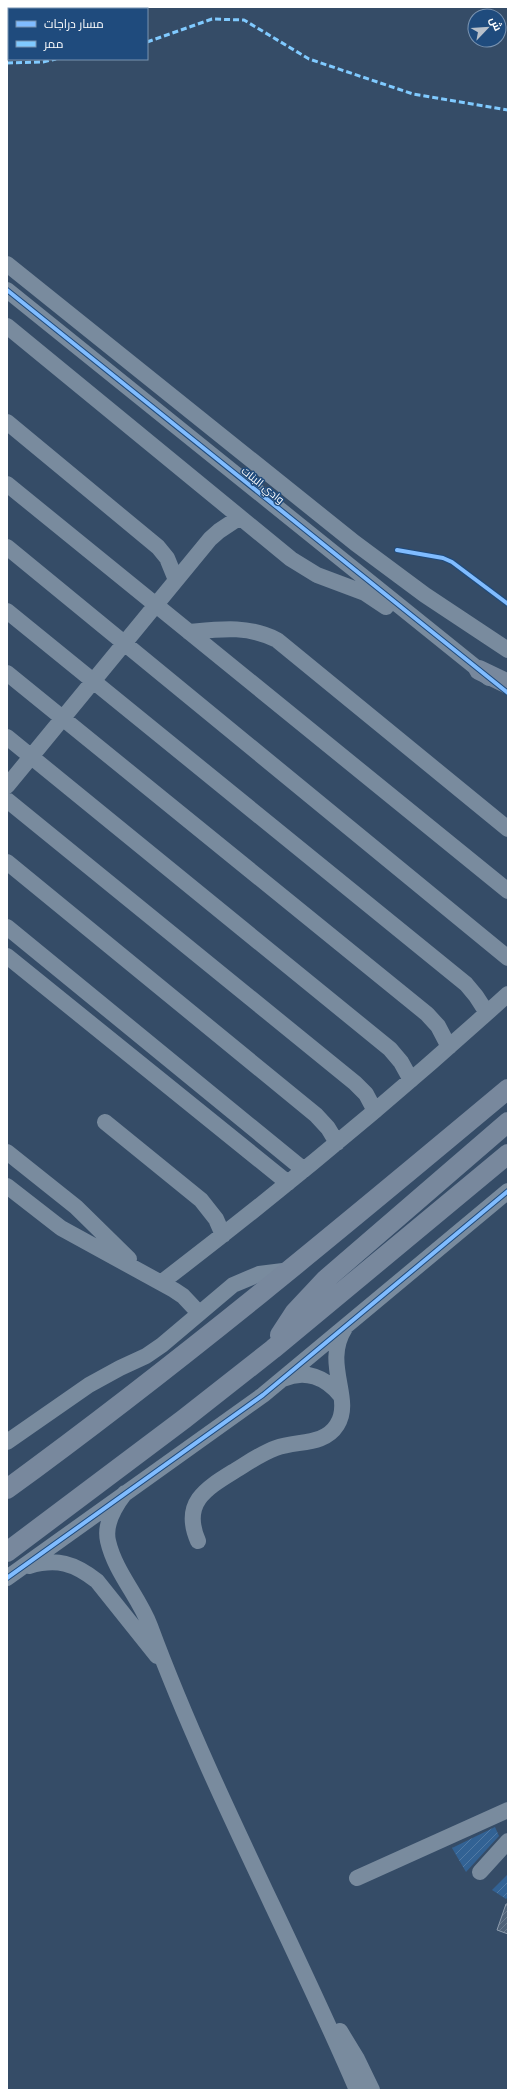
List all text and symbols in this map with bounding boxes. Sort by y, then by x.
legend [8,8,148,60]
north arrow [467,8,507,48]
text: ش [487,15,504,33]
text: مسار دراجات [44,17,104,31]
text: ممر [43,37,63,51]
street label: وادي البنات [237,464,287,508]

